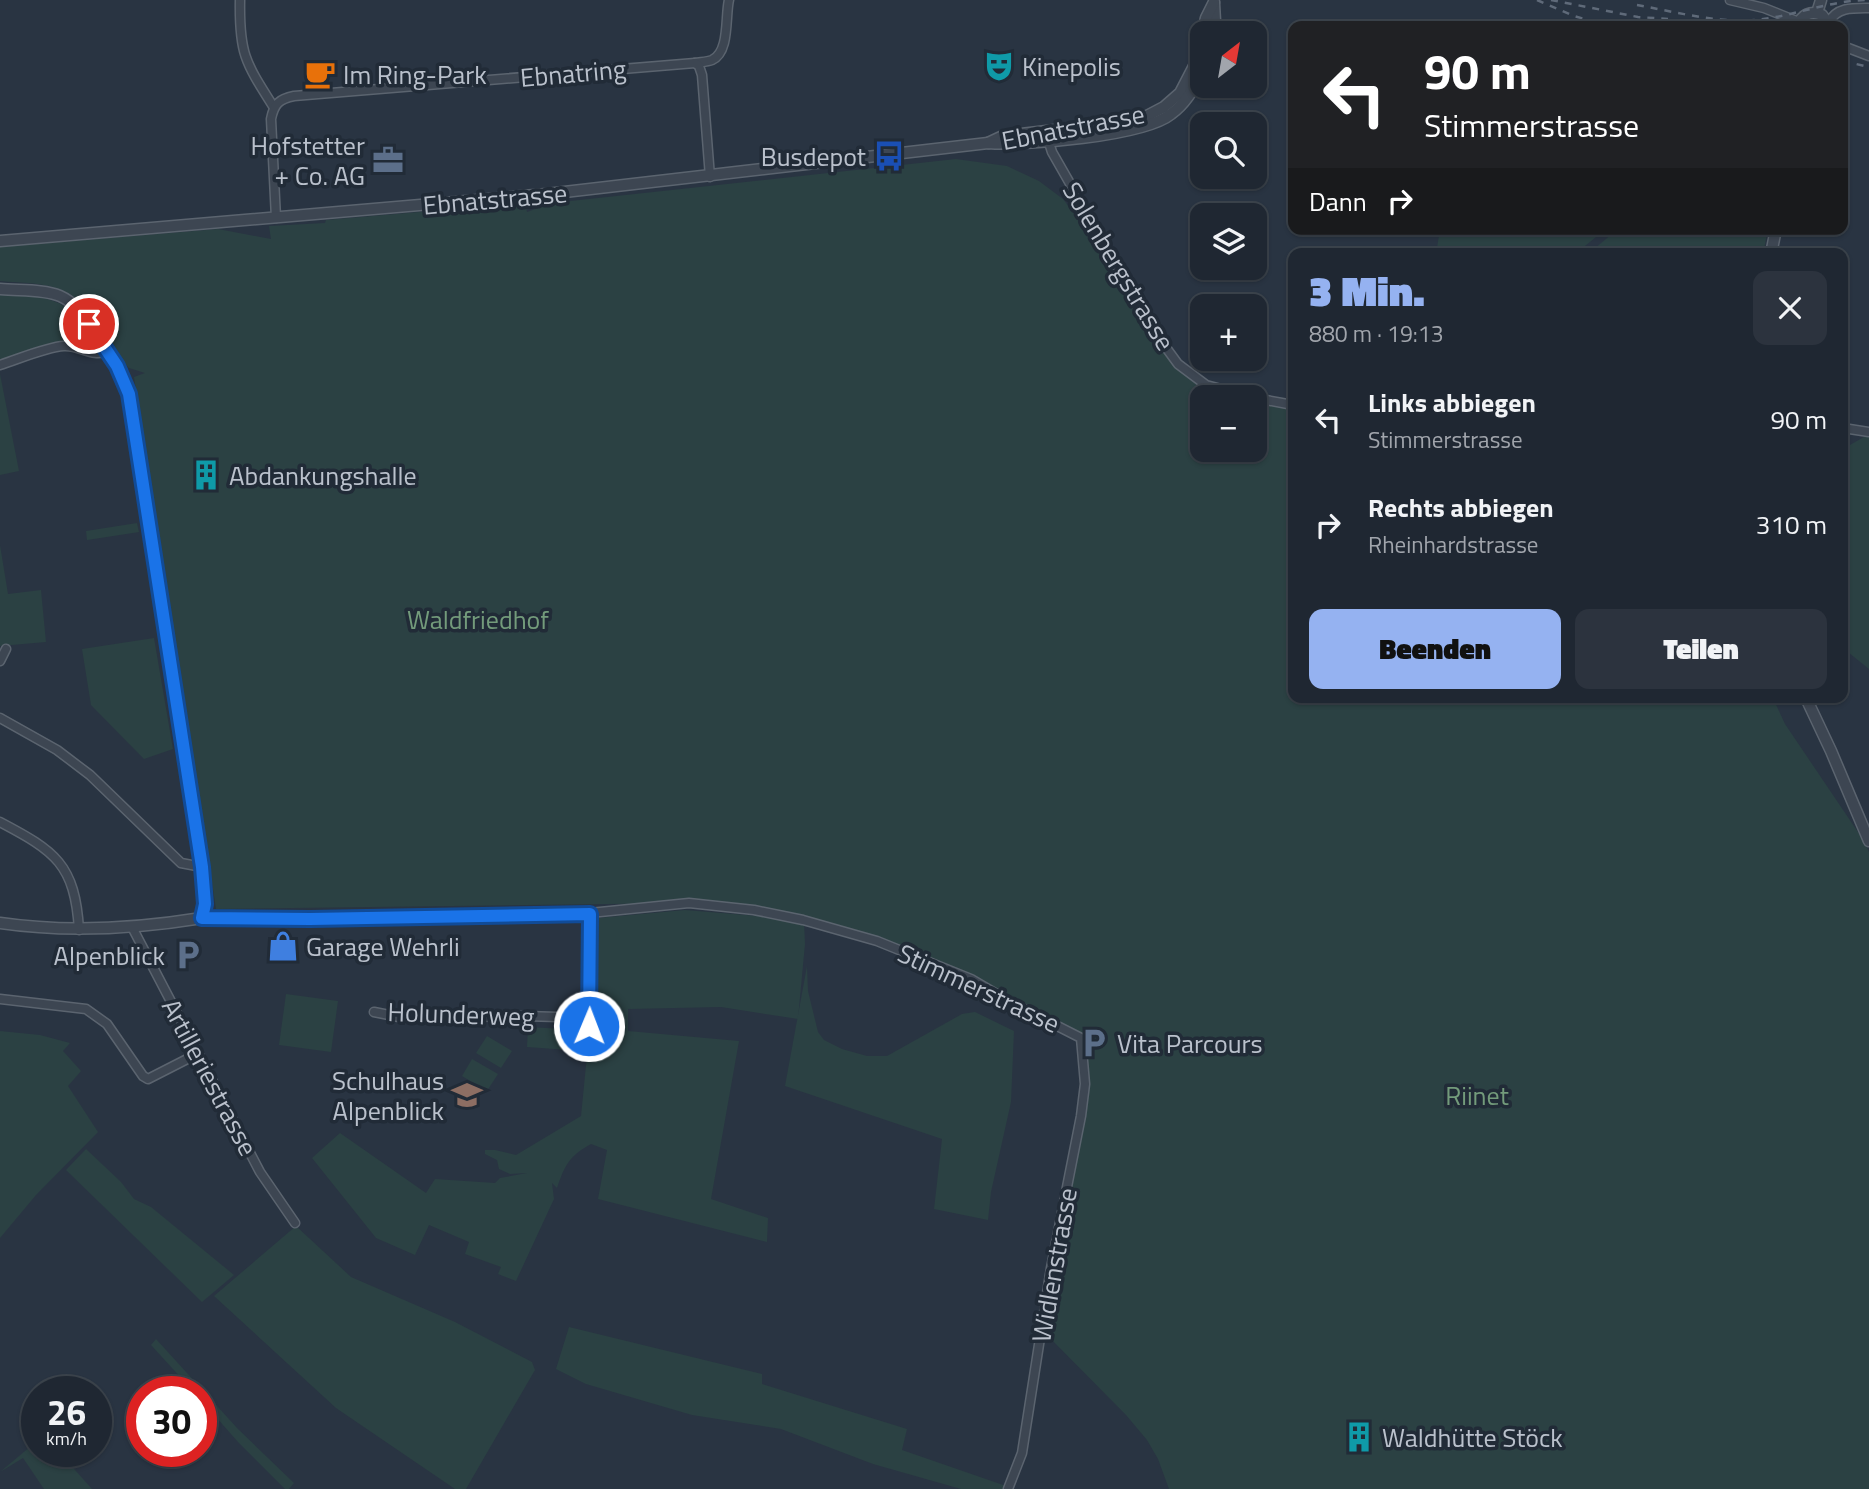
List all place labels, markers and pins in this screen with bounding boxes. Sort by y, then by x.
place label: Kinepolis [1022,47,1121,86]
theatre icon: Kinepolis [982,49,1016,83]
place label: Im Ring-Park [343,55,487,94]
cafe icon: Im Ring-Park [303,57,337,91]
place label: Hofstetter + Co. AG [251,126,365,195]
place label: Busdepot [761,137,866,176]
bus stop icon: Busdepot [872,139,906,173]
office icon: Hofstetter + Co. AG [371,143,405,177]
pin [59,294,119,354]
place label: Abdankungshalle [229,456,417,495]
building icon: Abdankungshalle [189,458,223,492]
place label: Garage Wehrli [306,927,460,966]
shop icon: Garage Wehrli [266,929,300,963]
place label: Alpenblick [54,936,165,975]
parking icon: Alpenblick [171,938,205,972]
place label: Vita Parcours [1117,1024,1263,1063]
parking icon: Vita Parcours [1077,1026,1111,1060]
place label: Schulhaus Alpenblick [332,1061,444,1130]
school or university icon: Schulhaus Alpenblick [450,1078,484,1112]
place label: Waldhütte Stöck [1382,1418,1563,1457]
building icon: Waldhütte Stöck [1342,1420,1376,1454]

